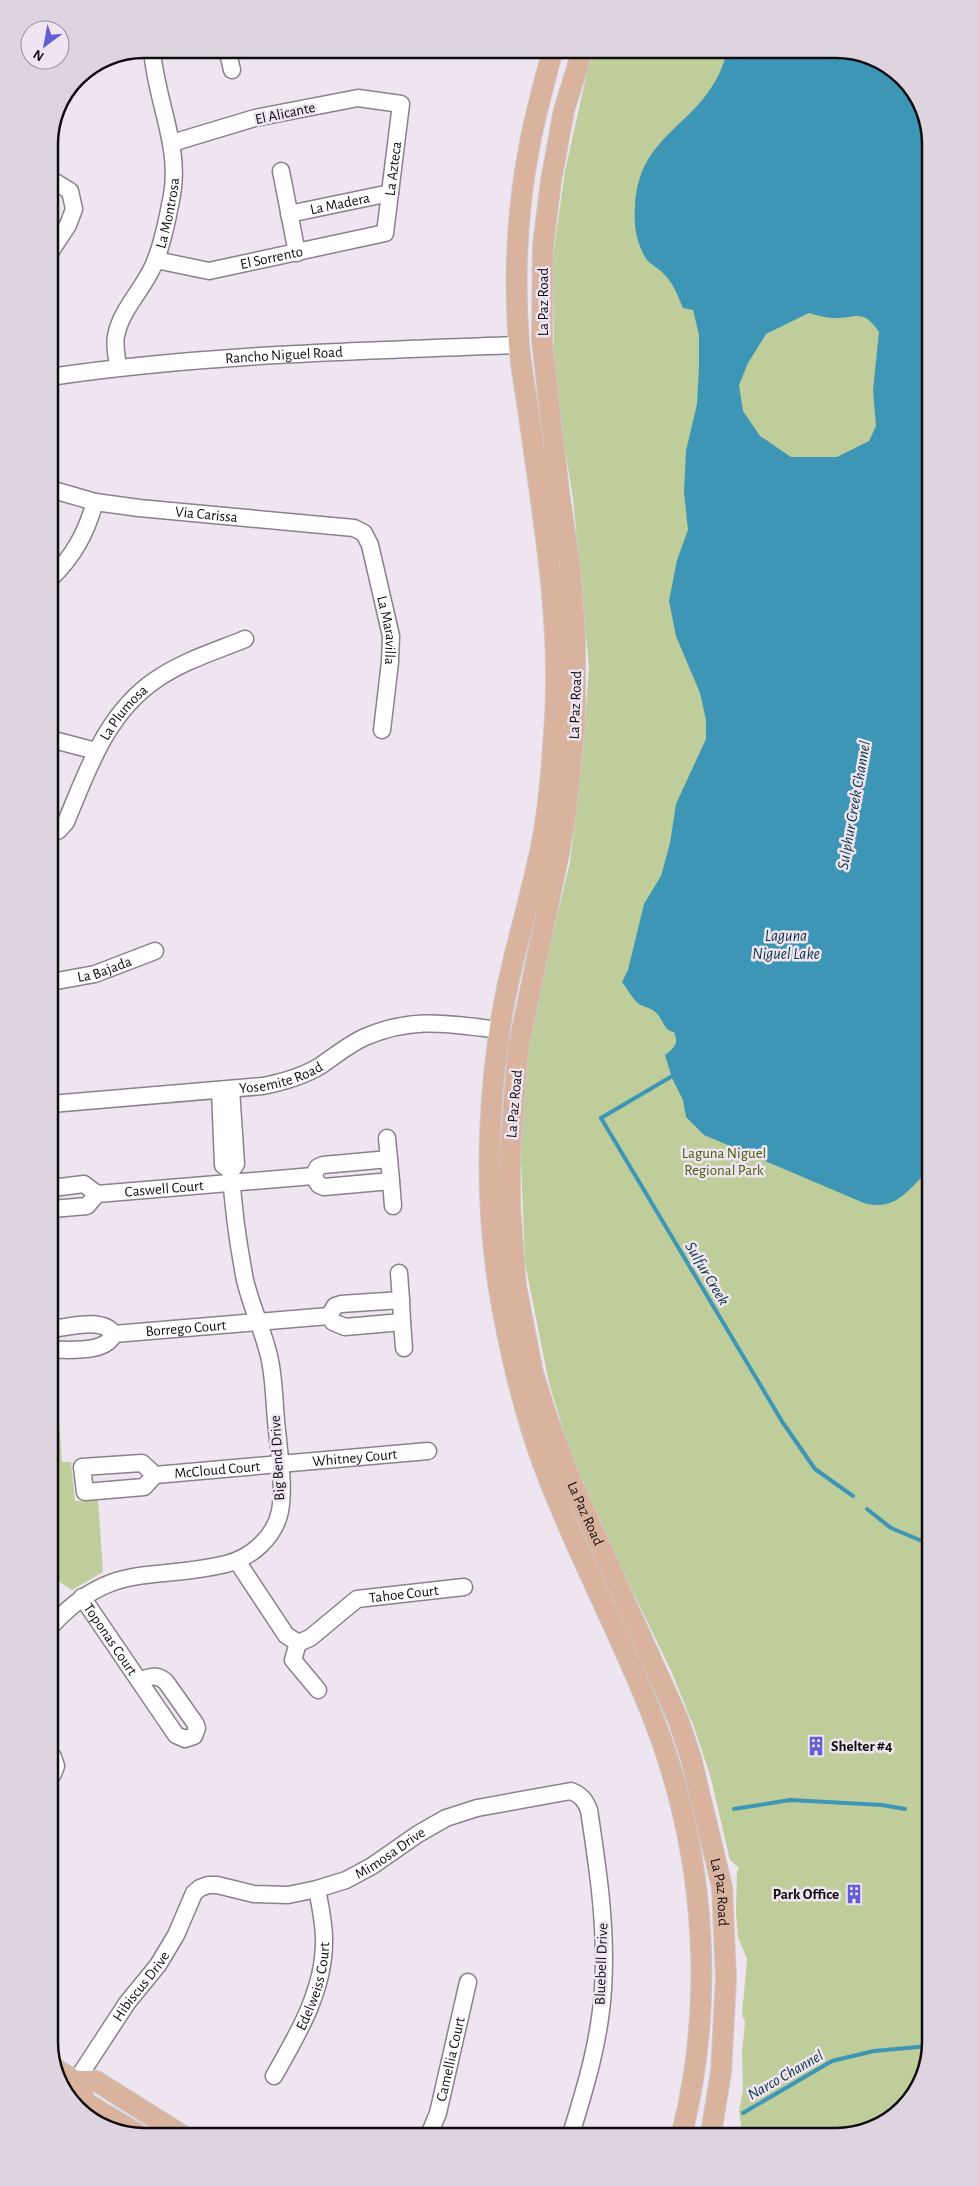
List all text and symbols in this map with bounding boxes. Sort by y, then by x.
north arrow [20,20,70,70]
text: N [31,47,46,64]
street label: El Alicante [254,100,317,127]
street label: La Azteca [383,141,404,197]
street label: La Montrosa [153,177,182,250]
street label: La Madera [309,190,371,217]
street label: El Sorrento [239,244,304,272]
street label: La Paz Road [536,268,551,336]
street label: Rancho Niguel Road [225,345,343,366]
street label: Via Carissa [175,504,238,525]
street label: La Maravilla [374,594,398,665]
street label: La Paz Road [567,670,584,740]
street label: La Plumosa [97,682,150,743]
water label: Sulphur Creek Channel [835,740,874,871]
water label: Laguna Niguel Lake [752,928,820,962]
street label: La Bajada [76,954,134,985]
street label: Yosemite Road [239,1059,326,1096]
street label: La Paz Road [504,1069,525,1139]
park label: Laguna Niguel Regional Park [682,1146,766,1178]
street label: Caswell Court [124,1178,204,1200]
water label: Sulfur Creek [682,1239,732,1308]
street label: Borrego Court [145,1318,227,1339]
street label: Big Bend Drive [268,1415,287,1501]
street label: Whitney Court [312,1447,398,1469]
street label: McCloud Court [174,1459,261,1481]
street label: La Paz Road [564,1479,606,1548]
street label: Tahoe Court [368,1583,439,1606]
street label: Toponas Court [81,1601,140,1678]
building icon: Shelter #4 [805,1735,827,1757]
place label: Shelter #4 [831,1739,893,1754]
street label: Mimosa Drive [352,1825,428,1882]
street label: La Paz Road [707,1857,731,1927]
building icon: Park Office [843,1883,865,1905]
place label: Park Office [773,1887,839,1902]
street label: Bluebell Drive [593,1923,610,2005]
street label: Edelweiss Court [293,1942,332,2033]
street label: Hibiscus Drive [110,1949,172,2024]
street label: Camellia Court [434,2015,468,2103]
water label: Narco Channel [745,2047,826,2103]

